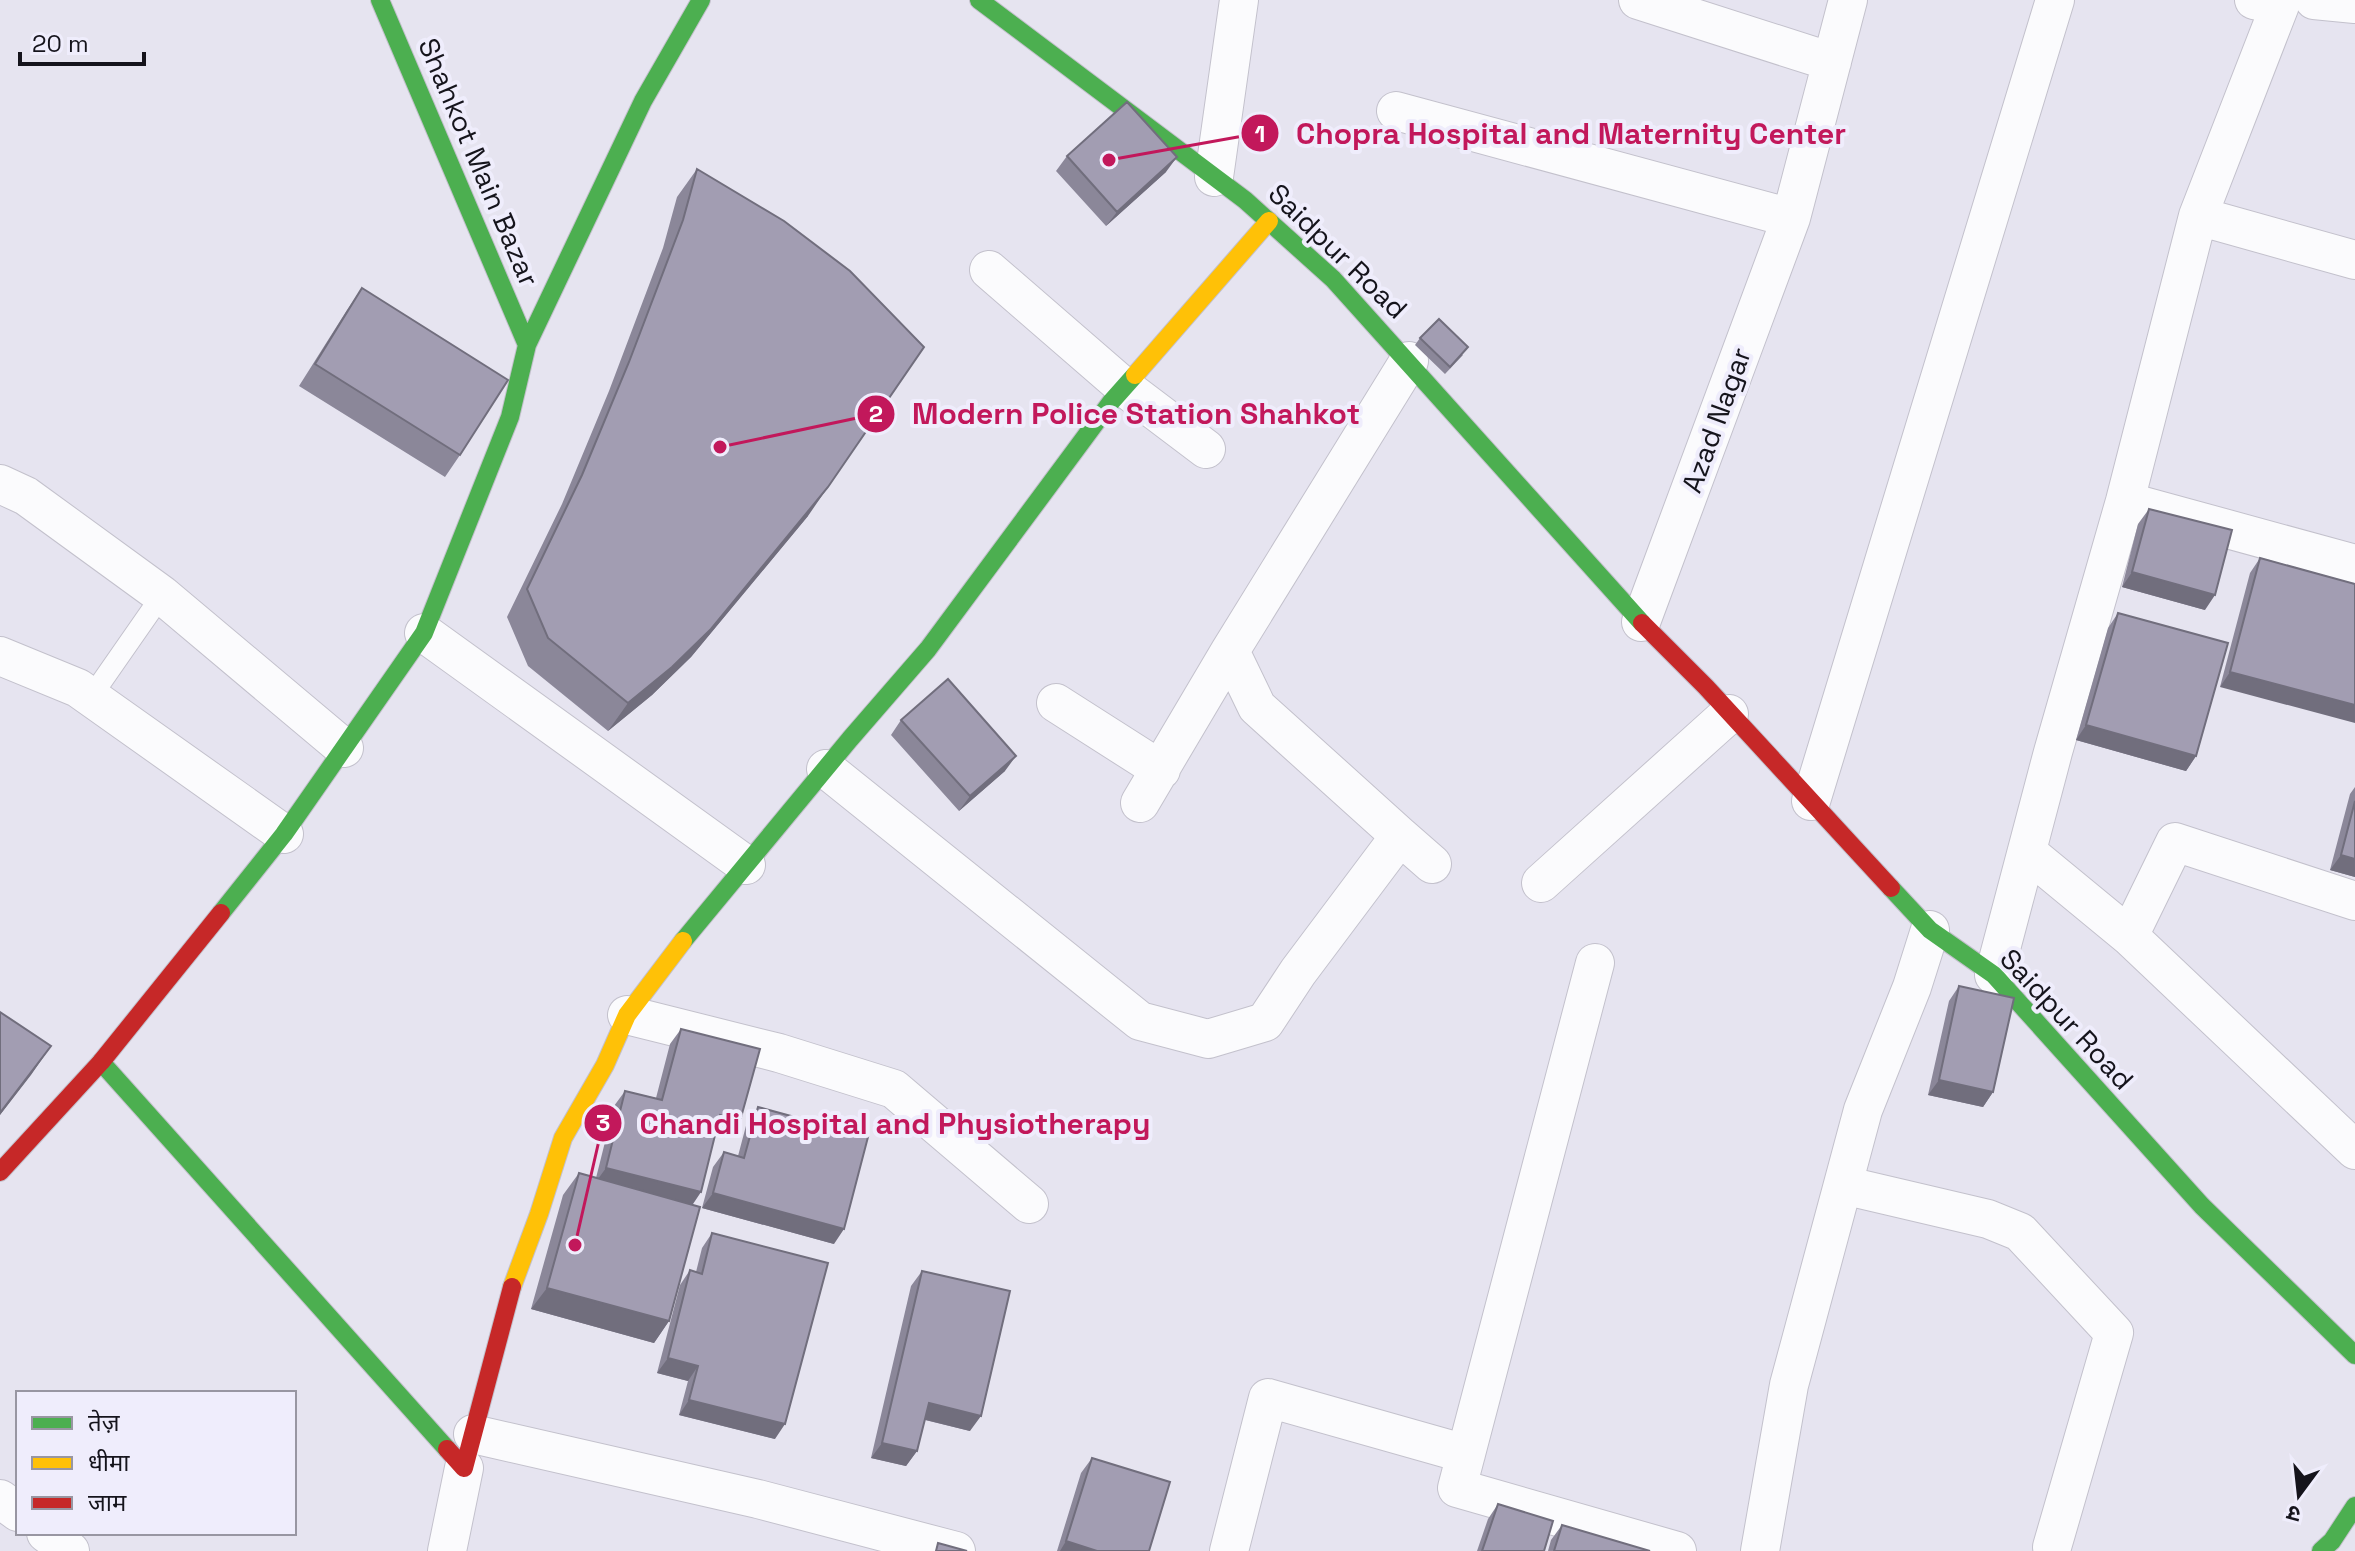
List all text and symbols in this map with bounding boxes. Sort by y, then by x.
scale bar [20,16,144,66]
text: 20 m [32,28,89,59]
street label: Shahkot Main Bazar [410,33,548,291]
callout: Chopra Hospital and Maternity Center [1240,106,1862,160]
text: Chopra Hospital and Maternity Center [1296,114,1846,153]
text: 1 [1255,118,1265,149]
street label: Saidpur Road [1261,176,1415,326]
street label: Azad Nagar [1673,342,1759,498]
callout: Modern Police Station Shahkot [856,387,1376,441]
text: Modern Police Station Shahkot [912,394,1360,433]
text: 2 [869,398,883,429]
street label: Saidpur Road [1993,941,2141,1097]
callout: Chandi Hospital and Physiotherapy [583,1096,1166,1150]
text: Chandi Hospital and Physiotherapy [640,1104,1150,1143]
text: 3 [596,1107,610,1138]
legend [16,1391,296,1535]
text: तेज़ [88,1407,121,1438]
text: धीमा [88,1447,130,1478]
north arrow [2259,1455,2339,1535]
text: जाम [88,1487,127,1518]
text: उ [2283,1499,2304,1530]

